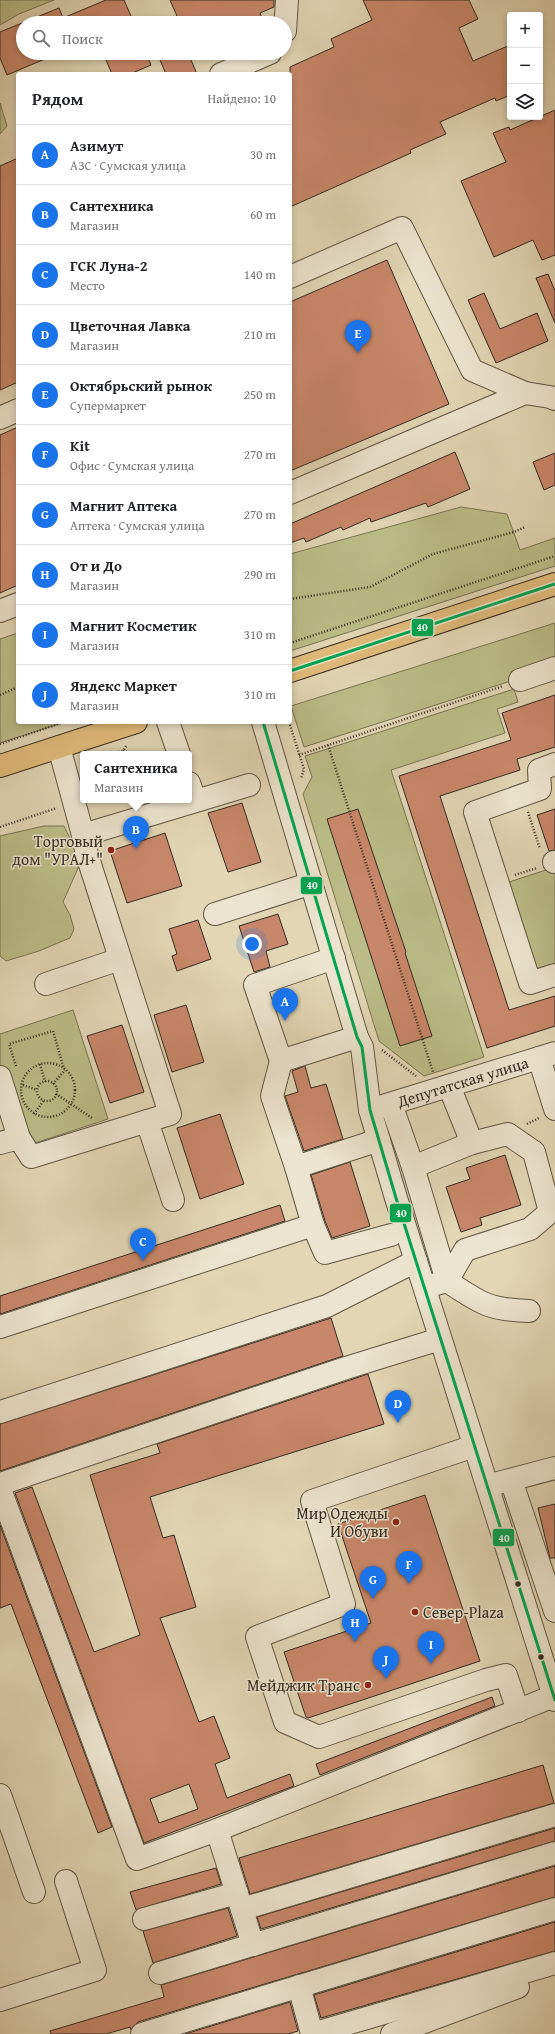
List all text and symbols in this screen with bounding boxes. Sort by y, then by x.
map controls [507,12,543,120]
button: + [507,12,543,48]
search box [16,16,292,60]
icon: search [30,27,52,49]
text: Поиск [62,28,103,49]
button: − [507,48,543,84]
button: layers [507,84,543,120]
text: Рядом [32,86,83,111]
text: Найдено: 10 [208,89,276,108]
text: Азимут [70,135,123,156]
text: A [41,145,49,164]
text: 30 m [250,145,276,164]
text: АЗС · Сумская улица [70,156,186,175]
text: Сантехника [70,195,154,216]
text: B [41,205,49,224]
text: 60 m [250,205,276,224]
text: Магазин [70,216,119,235]
text: ГСК Луна-2 [70,255,148,276]
text: C [41,265,49,284]
text: 140 m [244,265,276,284]
text: Место [70,276,105,295]
text: Цветочная Лавка [70,315,191,336]
pin: E [345,320,371,353]
text: D [41,325,49,344]
text: 210 m [244,325,276,344]
text: Магазин [70,336,119,355]
text: Октябрьский рынок [70,375,212,396]
text: E [42,385,48,404]
text: 250 m [244,385,276,404]
text: Супермаркет [70,396,146,415]
text: Kit [70,435,90,456]
text: F [42,445,48,464]
text: 270 m [244,445,276,464]
text: Офис · Сумская улица [70,456,194,475]
text: Магнит Аптека [70,495,177,516]
text: G [41,505,49,524]
text: 270 m [244,505,276,524]
text: Аптека · Сумская улица [70,516,205,535]
text: От и До [70,555,122,576]
text: H [40,565,50,584]
text: 290 m [244,565,276,584]
text: Магазин [70,576,119,595]
text: Магнит Косметик [70,615,197,636]
line badge: 40 [411,618,434,637]
text: 40 [416,619,428,635]
text: I [43,625,47,644]
text: 310 m [244,625,276,644]
text: Магазин [70,636,119,655]
text: Яндекс Маркет [70,675,177,696]
text: J [43,685,47,704]
text: 310 m [244,685,276,704]
text: Магазин [70,696,119,715]
popup [80,751,192,803]
text: Сантехника [94,757,178,778]
text: Магазин [94,778,143,797]
pin: B [123,816,149,849]
place label: Торговый дом "УРАЛ+" [12,829,103,871]
marker: Торговый дом "УРАЛ+" [106,845,116,855]
line badge: 40 [300,876,323,895]
text: 40 [306,877,318,893]
your location [242,934,262,954]
pin: A [272,988,298,1021]
street label: Депутатская улица [393,1050,532,1113]
line badge: 40 [389,1203,412,1223]
text: 40 [395,1205,407,1221]
pin: C [130,1228,156,1261]
pin: D [385,1390,411,1423]
place label: Мир Одежды И Обуви [296,1501,388,1543]
marker: Мир Одежды И Обуви [391,1517,401,1527]
line badge: 40 [492,1528,515,1547]
text: 40 [498,1530,510,1546]
pin: F [396,1551,422,1584]
pin: G [360,1566,386,1599]
unlabelled marker [513,1579,523,1589]
place label: Север-Plaza [423,1600,504,1624]
marker: Север-Plaza [410,1607,420,1617]
pin: H [342,1609,368,1642]
pin: I [418,1631,444,1664]
pin: J [373,1646,399,1679]
unlabelled marker [536,1652,546,1662]
place label: Мейджик Транс [247,1673,360,1697]
marker: Мейджик Транс [363,1680,373,1690]

